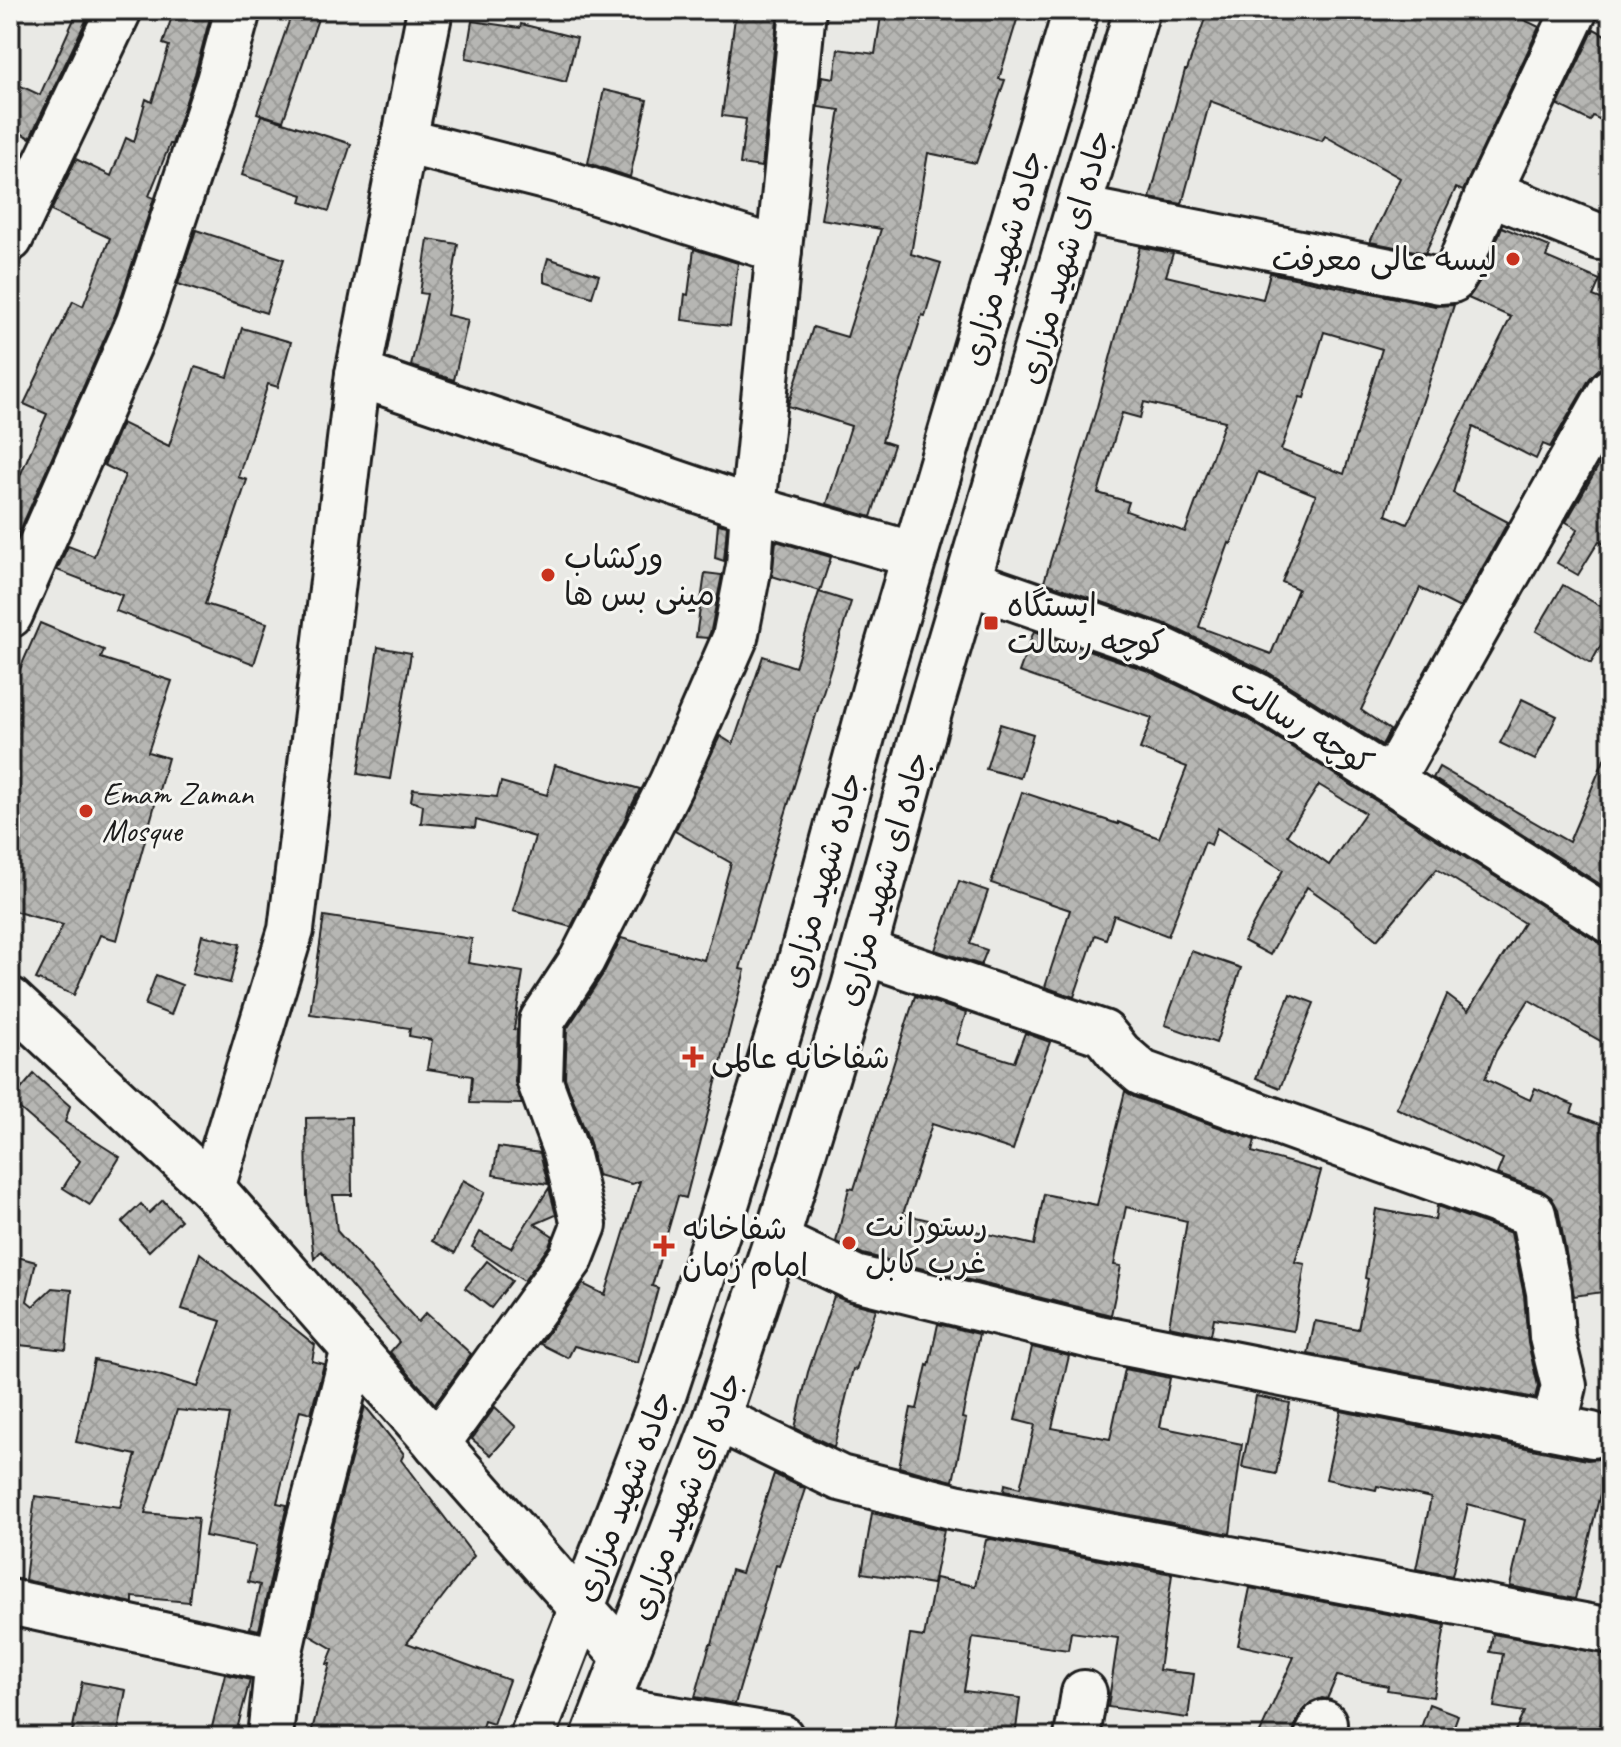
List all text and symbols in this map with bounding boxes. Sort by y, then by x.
street label: جاده ای شهید مزاری [1009,125,1121,389]
street label: جاده شهید مزاری [953,145,1053,371]
place label: لیسه عالی معرفت [1271,239,1497,280]
marker: لیسه عالی معرفت [1504,250,1522,268]
place label: ورکشاب مینی بس ها [564,537,715,615]
marker: ورکشاب مینی بس ها [539,566,557,584]
place label: ایستگاه کوچه رسالت [1007,585,1166,663]
marker: ایستگاه کوچه رسالت [982,614,1000,632]
street label: کوچه رسالت [1223,668,1381,784]
street label: جاده ای شهید مزاری [827,747,939,1011]
street label: جاده شهید مزاری [772,767,872,993]
place label: Emam Zaman Mosque [102,773,255,851]
marker: Emam Zaman Mosque [77,802,95,820]
place label: شفاخانه عالمی [711,1037,890,1078]
marker: شفاخانه عالمی [682,1046,704,1068]
place label: رستورانت غرب کابل [865,1205,988,1283]
place label: شفاخانه امام زمان [682,1208,809,1289]
marker: رستورانت غرب کابل [840,1234,858,1252]
marker: شفاخانه امام زمان [653,1235,675,1257]
street label: جاده ای شهید مزاری [620,1366,752,1626]
street label: جاده شهید مزاری [565,1385,683,1607]

